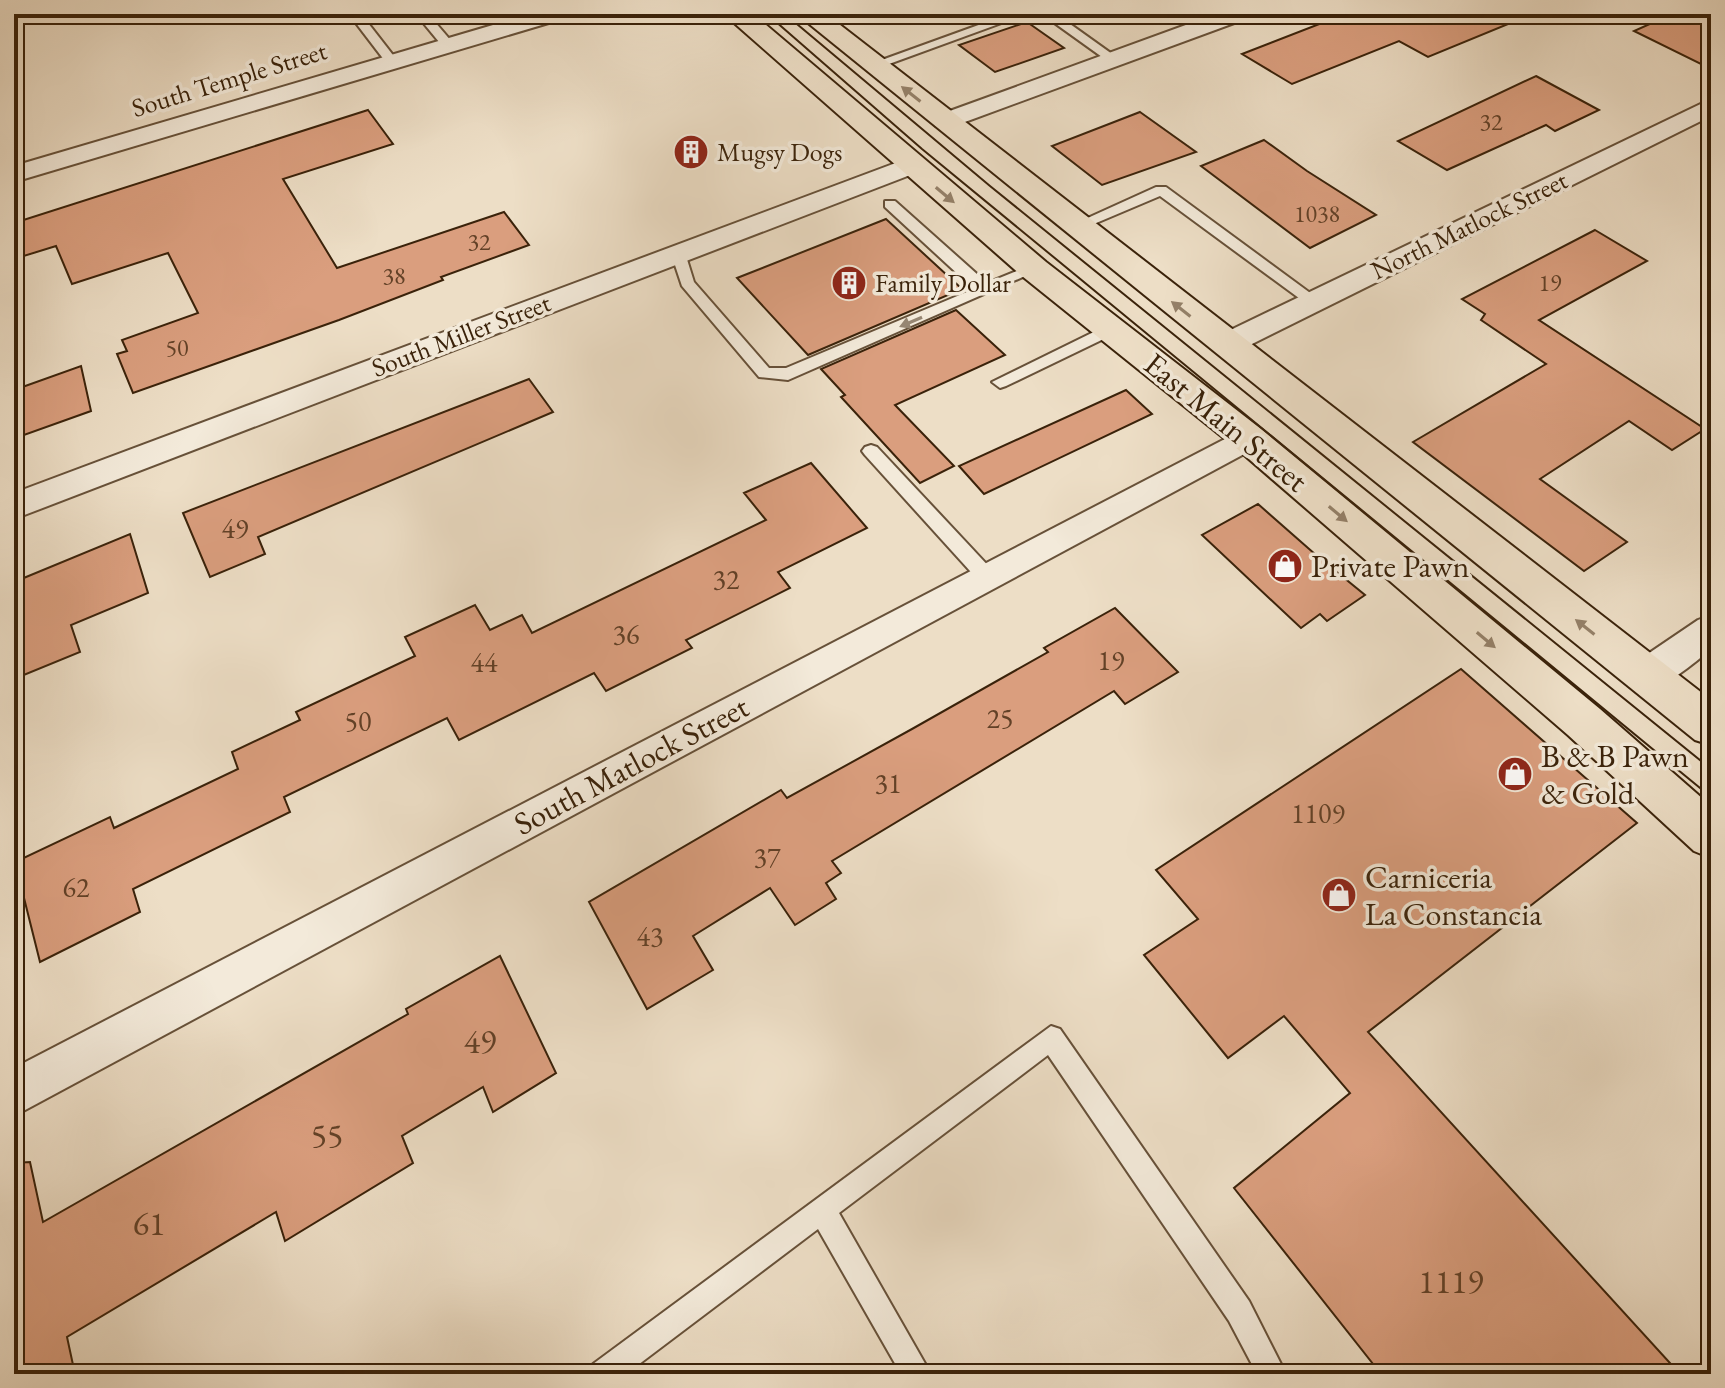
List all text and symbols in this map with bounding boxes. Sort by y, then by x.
street label: South Temple Street [127,33,331,125]
one-way arrow [901,86,921,103]
house number: 32 [1479,106,1503,137]
building icon: Mugsy Dogs [672,133,710,171]
place label: Mugsy Dogs [717,135,842,169]
street label: North Matlock Street [1365,163,1573,287]
one-way arrow [935,187,955,203]
house number: 1038 [1294,198,1340,229]
house number: 32 [467,226,491,257]
house number: 38 [382,260,406,291]
building icon: Family Dollar [830,264,868,302]
place label: Family Dollar [875,266,1011,300]
house number: 19 [1538,267,1562,298]
street label: South Miller Street [367,285,555,385]
one-way arrow [1171,301,1191,317]
one-way arrow [899,315,923,328]
house number: 50 [165,332,189,363]
street label: East Main Street [1135,343,1317,501]
one-way arrow [1327,505,1347,522]
house number: 49 [222,510,248,546]
place label: Private Pawn [1311,545,1470,587]
shop icon: Private Pawn [1266,547,1304,585]
house number: 32 [713,561,740,597]
house number: 36 [613,616,639,652]
one-way arrow [1575,620,1595,636]
one-way arrow [1475,631,1495,648]
house number: 19 [1098,642,1124,678]
house number: 44 [471,644,498,680]
street label: South Matlock Street [506,685,756,845]
house number: 25 [987,700,1013,736]
house number: 50 [345,703,371,739]
place label: B & B Pawn & Gold [1541,735,1689,814]
shop icon: B & B Pawn & Gold [1496,755,1534,793]
house number: 31 [875,765,901,801]
house number: 1109 [1291,795,1345,831]
house number: 37 [754,839,781,875]
place label: Carniceria La Constancia [1365,856,1542,935]
house number: 62 [63,869,90,905]
shop icon: Carniceria La Constancia [1320,876,1358,914]
house number: 43 [637,918,663,954]
house number: 49 [464,1019,496,1063]
house number: 55 [311,1113,343,1157]
house number: 61 [133,1201,165,1245]
house number: 1119 [1418,1259,1484,1303]

